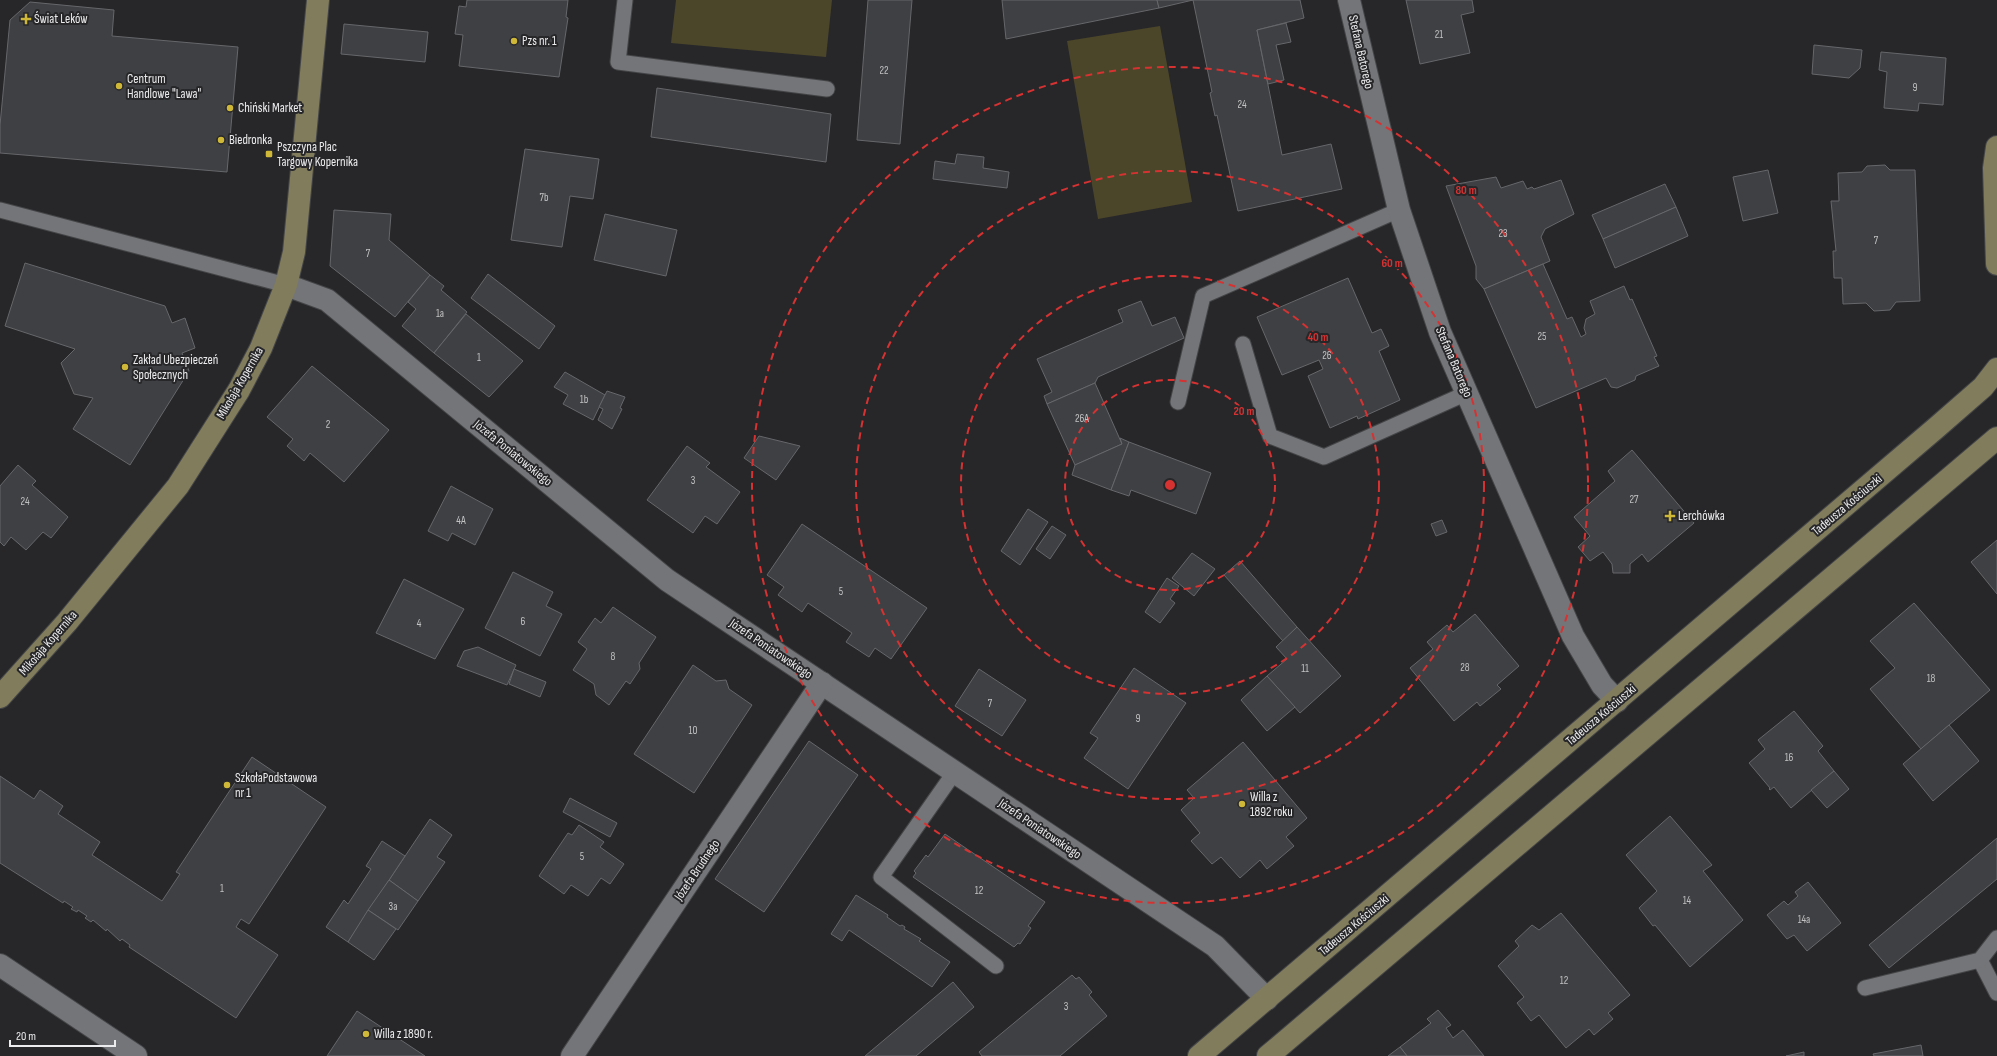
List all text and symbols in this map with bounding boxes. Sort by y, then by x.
place label: Świat Leków [34,11,88,27]
marker: Świat Leków [21,14,31,24]
street label: Stefana Batorego [1345,14,1377,90]
house number: 21 [1435,28,1443,41]
place label: Pzs nr. 1 [522,33,557,49]
marker: Pzs nr. 1 [509,36,519,46]
house number: 22 [879,64,889,77]
place label: Centrum Handlowe "Lawa" [127,71,202,102]
marker: Centrum Handlowe "Lawa" [114,81,124,91]
house number: 9 [1913,81,1918,94]
house number: 24 [1237,98,1247,111]
place label: Chiński Market [238,100,302,116]
marker: Chiński Market [225,103,235,113]
place label: Biedronka [229,132,272,148]
marker: Biedronka [216,135,226,145]
place label: Pszczyna Plac Targowy Kopernika [277,139,358,170]
marker: Pszczyna Plac Targowy Kopernika [264,149,274,159]
text: 80 m [1455,183,1477,198]
house number: 7b [540,191,549,204]
house number: 23 [1498,227,1508,240]
house number: 7 [1874,234,1879,247]
house number: 7 [366,247,371,260]
text: 60 m [1381,256,1403,271]
house number: 1a [436,307,444,320]
street label: Stefana Batorego [1432,324,1476,400]
text: 40 m [1307,330,1329,345]
house number: 25 [1538,330,1546,343]
street label: Mikołaja Kopernika [213,344,267,422]
house number: 26 [1322,349,1332,362]
house number: 1 [477,351,481,364]
place label: Zakład Ubezpieczeń Społecznych [133,352,218,383]
marker: Zakład Ubezpieczeń Społecznych [120,362,130,372]
house number: 1b [580,393,589,406]
text: 20 m [1234,404,1254,419]
house number: 26A [1075,412,1089,425]
street label: Józefa Poniatowskiego [470,416,556,490]
house number: 2 [326,418,331,431]
street label: Tadeusza Kościuszki [1809,471,1885,539]
house number: 3 [691,474,696,487]
centre of rings [1163,478,1177,492]
house number: 27 [1630,493,1639,506]
house number: 24 [20,495,30,508]
place label: Lerchówka [1678,508,1725,524]
marker: Lerchówka [1665,511,1675,521]
house number: 4A [456,514,466,527]
house number: 5 [839,585,843,598]
street label: Mikołaja Kopernika [16,607,80,679]
house number: 6 [521,615,526,628]
street label: Józefa Poniatowskiego [726,615,815,683]
house number: 4 [417,617,422,630]
house number: 8 [611,650,616,663]
house number: 28 [1460,661,1470,674]
house number: 11 [1301,662,1309,675]
house number: 18 [1927,672,1936,685]
street label: Tadeusza Kościuszki [1563,681,1639,749]
house number: 7 [988,697,993,710]
house number: 9 [1136,712,1141,725]
house number: 10 [689,724,697,737]
house number: 16 [1785,751,1794,764]
place label: SzkołaPodstawowa nr 1 [235,770,317,801]
marker: SzkołaPodstawowa nr 1 [222,780,232,790]
place label: Willa z 1892 roku [1250,789,1293,820]
street label: Józefa Poniatowskiego [995,795,1084,863]
marker: Willa z 1892 roku [1237,799,1247,809]
street label: Józefa Brudnego [670,836,723,904]
house number: 5 [580,850,584,863]
house number: 1 [220,882,224,895]
house number: 12 [975,884,984,897]
street label: Tadeusza Kościuszki [1316,891,1392,959]
house number: 14 [1683,894,1692,907]
house number: 3a [389,900,397,913]
house number: 14a [1798,913,1810,926]
house number: 12 [1560,974,1569,987]
house number: 3 [1064,1000,1069,1013]
scale bar [10,1022,115,1048]
place label: Willa z 1890 r. [374,1026,433,1042]
text: 20 m [16,1029,36,1044]
marker: Willa z 1890 r. [361,1029,371,1039]

